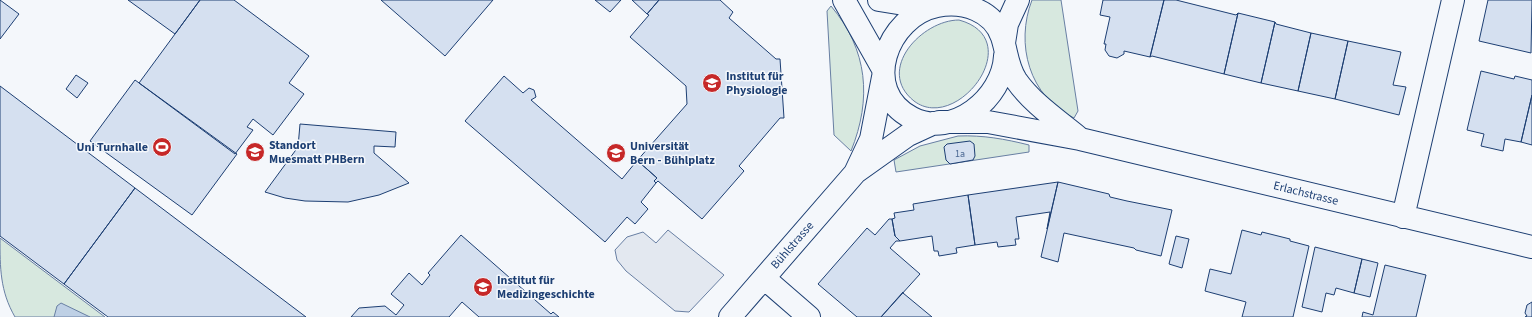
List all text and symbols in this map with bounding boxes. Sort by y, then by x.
place label: Institut für Physiologie [726,68,788,99]
school or university icon: Institut für Physiologie [701,72,723,94]
sports icon: Uni Turnhalle [151,136,173,158]
place label: Standort Muesmatt PHBern [269,137,365,168]
place label: Universität Bern - Bühlplatz [630,138,715,169]
place label: Uni Turnhalle [77,139,148,156]
school or university icon: Standort Muesmatt PHBern [244,141,266,163]
school or university icon: Universität Bern - Bühlplatz [605,142,627,164]
house number: 1a [955,147,965,161]
street label: Erlachstrasse [1272,177,1340,210]
street label: Bühlstrasse [767,218,818,273]
place label: Institut für Medizingeschichte [497,272,595,303]
school or university icon: Institut für Medizingeschichte [472,276,494,298]

